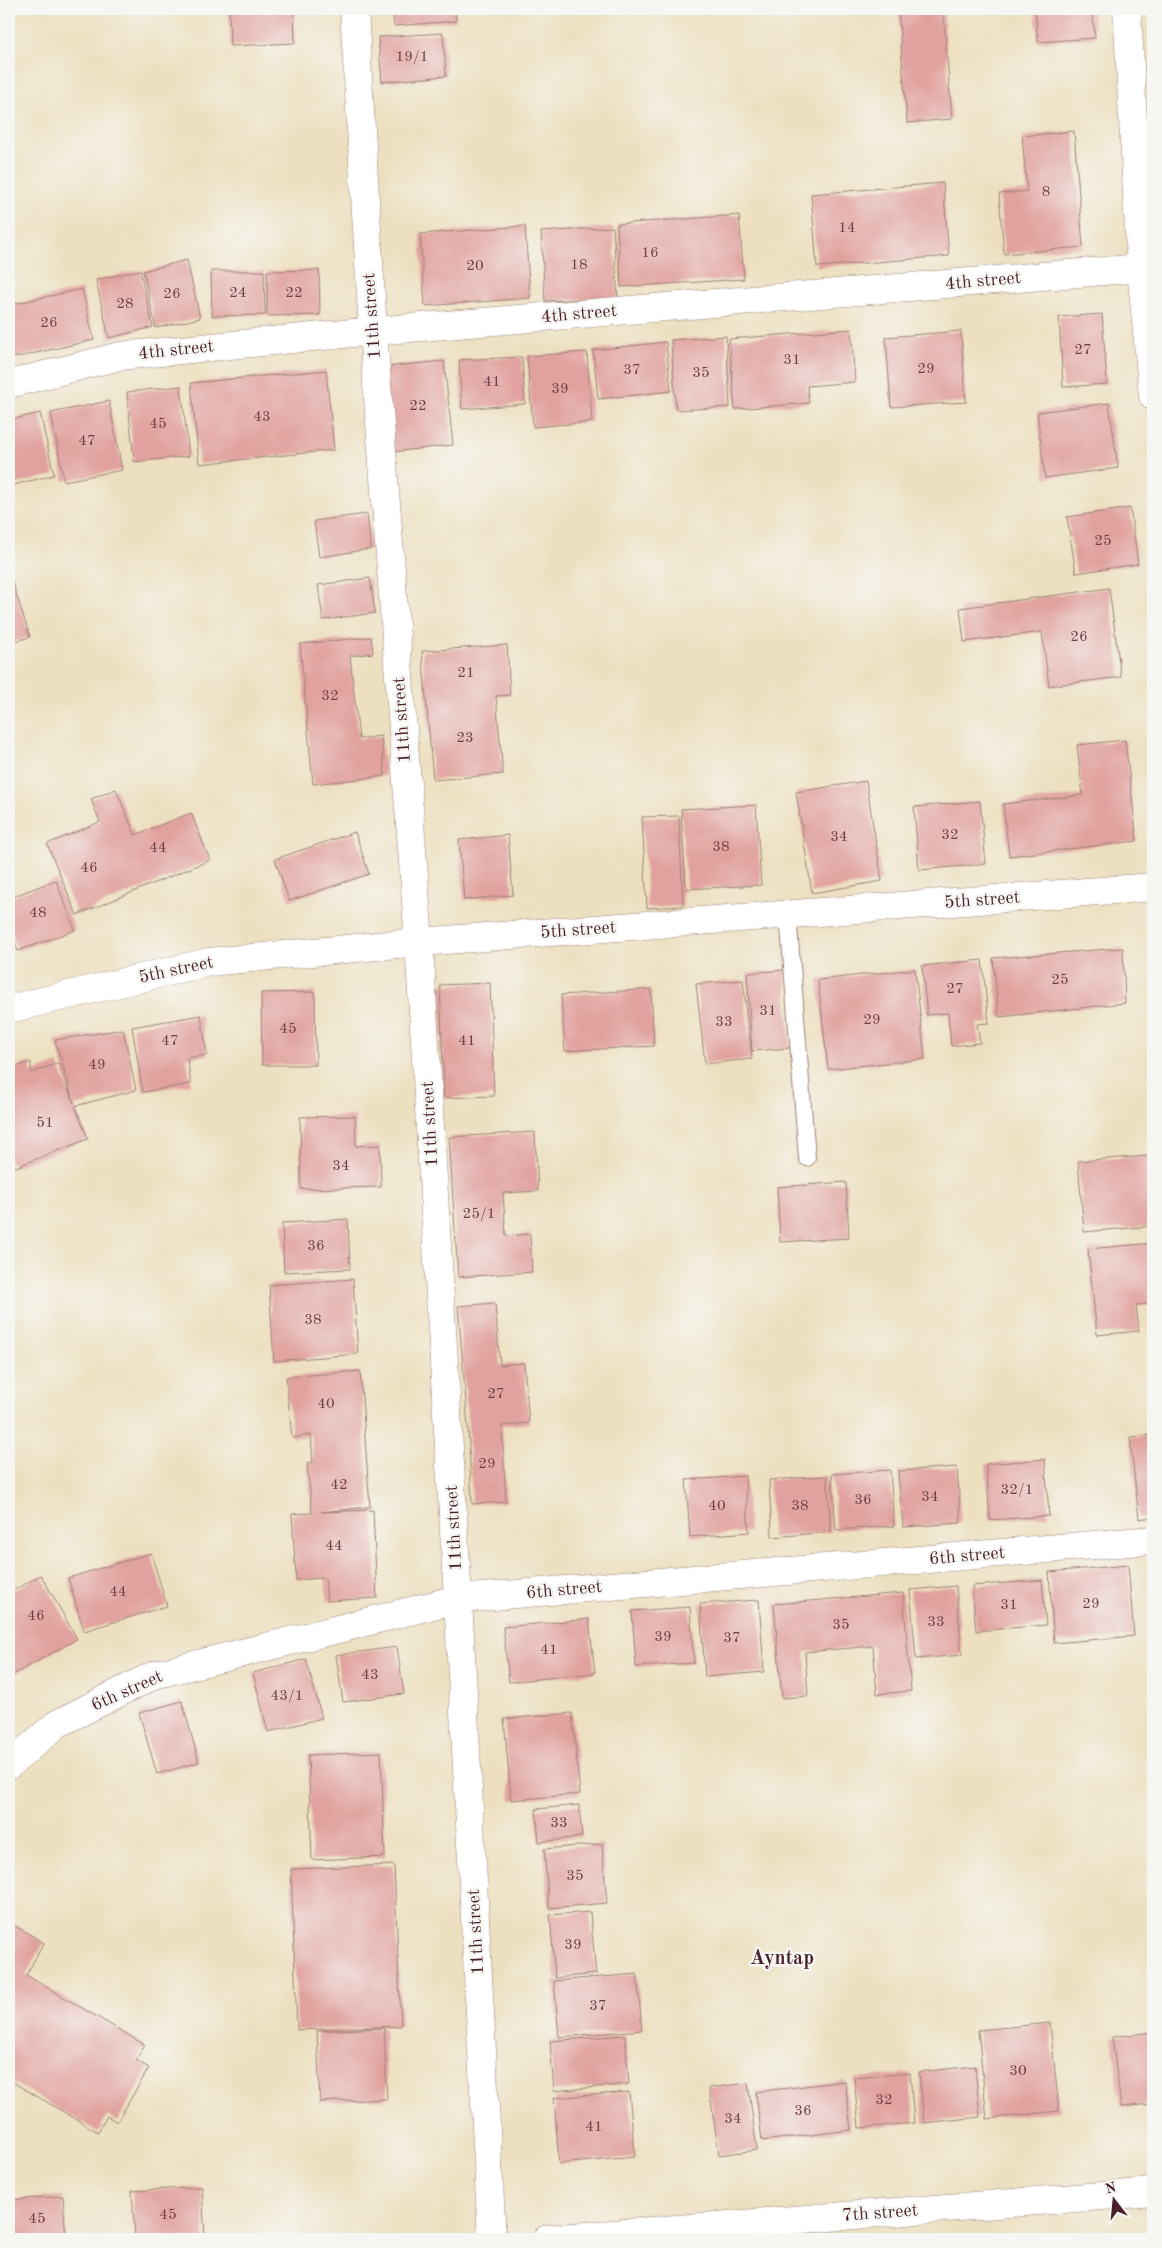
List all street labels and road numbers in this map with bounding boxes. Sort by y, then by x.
street label: 4th street [944,269,1022,293]
street label: 11th street [360,272,384,360]
street label: 4th street [540,302,618,326]
street label: 4th street [137,337,215,363]
street label: 11th street [390,676,414,764]
street label: 5th street [943,888,1021,912]
street label: 5th street [539,918,617,942]
street label: 5th street [137,953,215,987]
street label: 11th street [419,1080,441,1168]
street label: 11th street [443,1484,465,1572]
street label: 6th street [928,1544,1006,1568]
street label: 6th street [525,1578,603,1602]
street label: 6th street [89,1667,165,1715]
street label: 11th street [465,1888,487,1976]
street label: 7th street [841,2201,919,2225]

